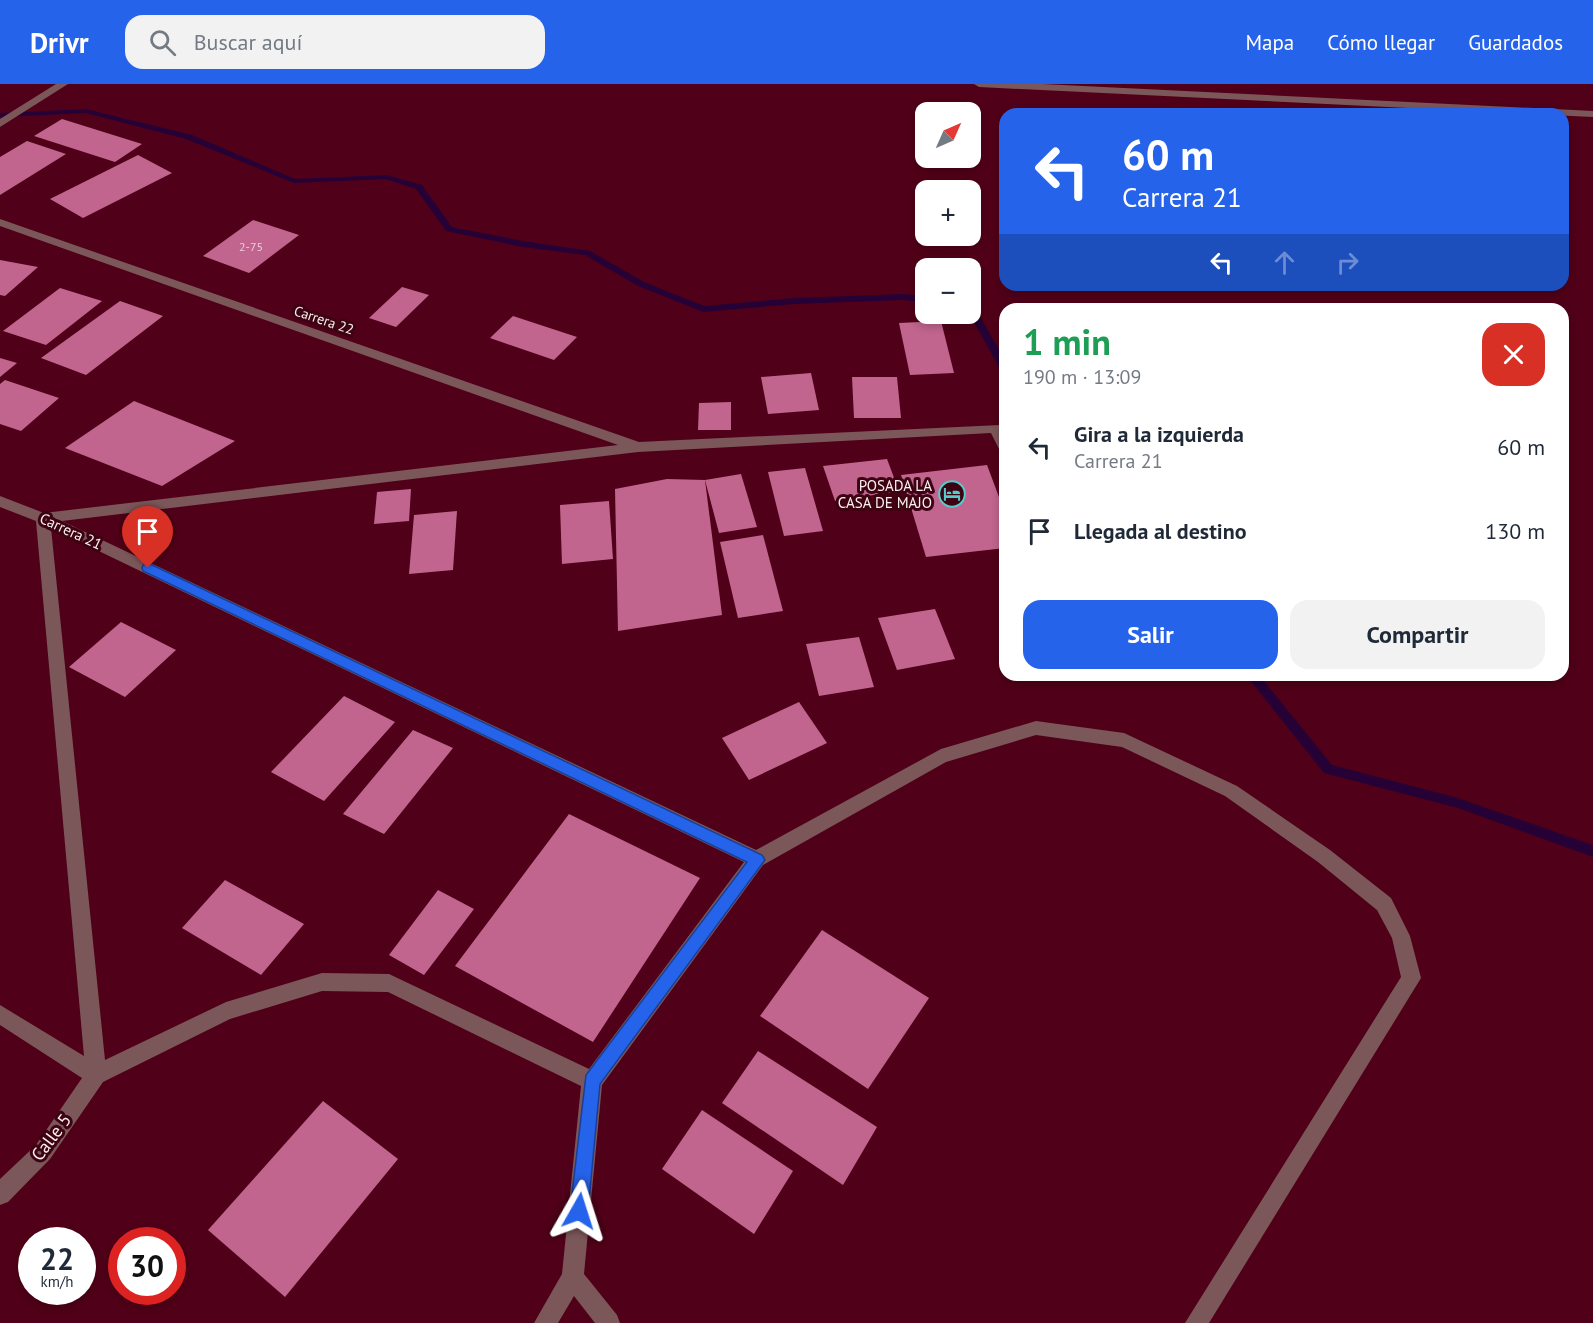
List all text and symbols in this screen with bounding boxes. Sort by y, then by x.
search box [125,15,545,69]
text: Drivr [30,24,89,61]
icon: search [146,26,179,59]
text: Buscar aquí [194,28,302,56]
text: Mapa [1245,29,1294,56]
text: Cómo llegar [1327,29,1435,56]
text: Guardados [1468,29,1563,56]
north arrow [915,102,981,168]
map controls [915,102,981,324]
text: 60 m [1122,127,1214,182]
icon: left [1023,132,1101,210]
button: + [915,180,981,246]
text: Carrera 21 [1122,180,1242,214]
house number: 2-75 [239,239,263,254]
icon: left [1205,246,1238,279]
icon: ahead [1268,246,1301,279]
icon: right [1331,246,1364,279]
button: − [915,258,981,324]
street label: Carrera 22 [292,301,356,339]
text: 1 min [1023,318,1111,365]
button: close [1482,323,1545,386]
text: 190 m · 13:09 [1023,364,1141,390]
text: Gira a la izquierda [1074,420,1244,448]
icon: left [1023,431,1056,464]
text: 60 m [1497,433,1545,461]
text: Carrera 21 [1074,448,1163,474]
place label: POSADA LA CASA DE MAJO [838,476,932,512]
hotel icon: POSADA LA CASA DE MAJO [937,479,967,509]
pin [122,506,173,568]
street label: Carrera 21 [37,508,105,554]
icon: arrive [131,515,164,548]
icon: arrive [1023,515,1056,548]
text: Llegada al destino [1074,517,1247,545]
text: 130 m [1485,517,1545,545]
button: Salir [1023,600,1278,669]
button: Compartir [1290,600,1545,669]
street label: Calle 5 [26,1109,76,1165]
position arrow [547,1179,611,1243]
speed limit sign: 30 [108,1227,186,1305]
text: 22 [40,1239,74,1278]
text: km/h [41,1272,73,1291]

